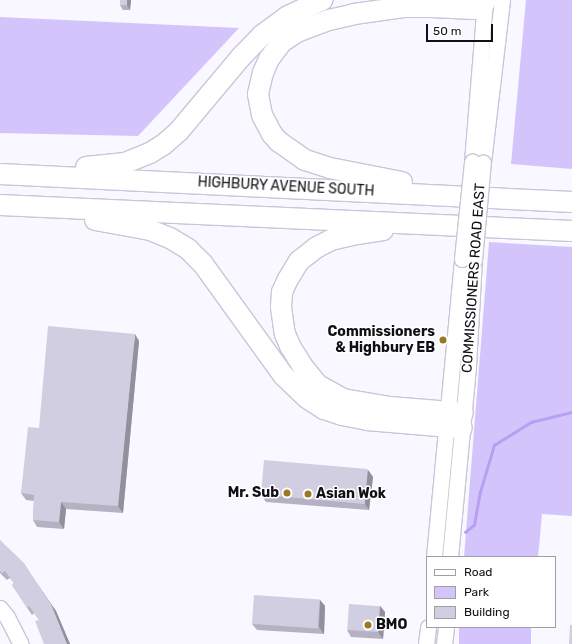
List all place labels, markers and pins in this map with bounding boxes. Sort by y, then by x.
place label: Commissioners & Highbury EB [328,324,435,356]
marker: Commissioners & Highbury EB [438,335,448,345]
place label: Mr. Sub [228,485,279,501]
place label: Asian Wok [316,486,386,502]
marker: Mr. Sub [282,488,292,498]
marker: Asian Wok [303,489,313,499]
place label: BMO [376,617,407,633]
marker: BMO [363,620,373,630]

